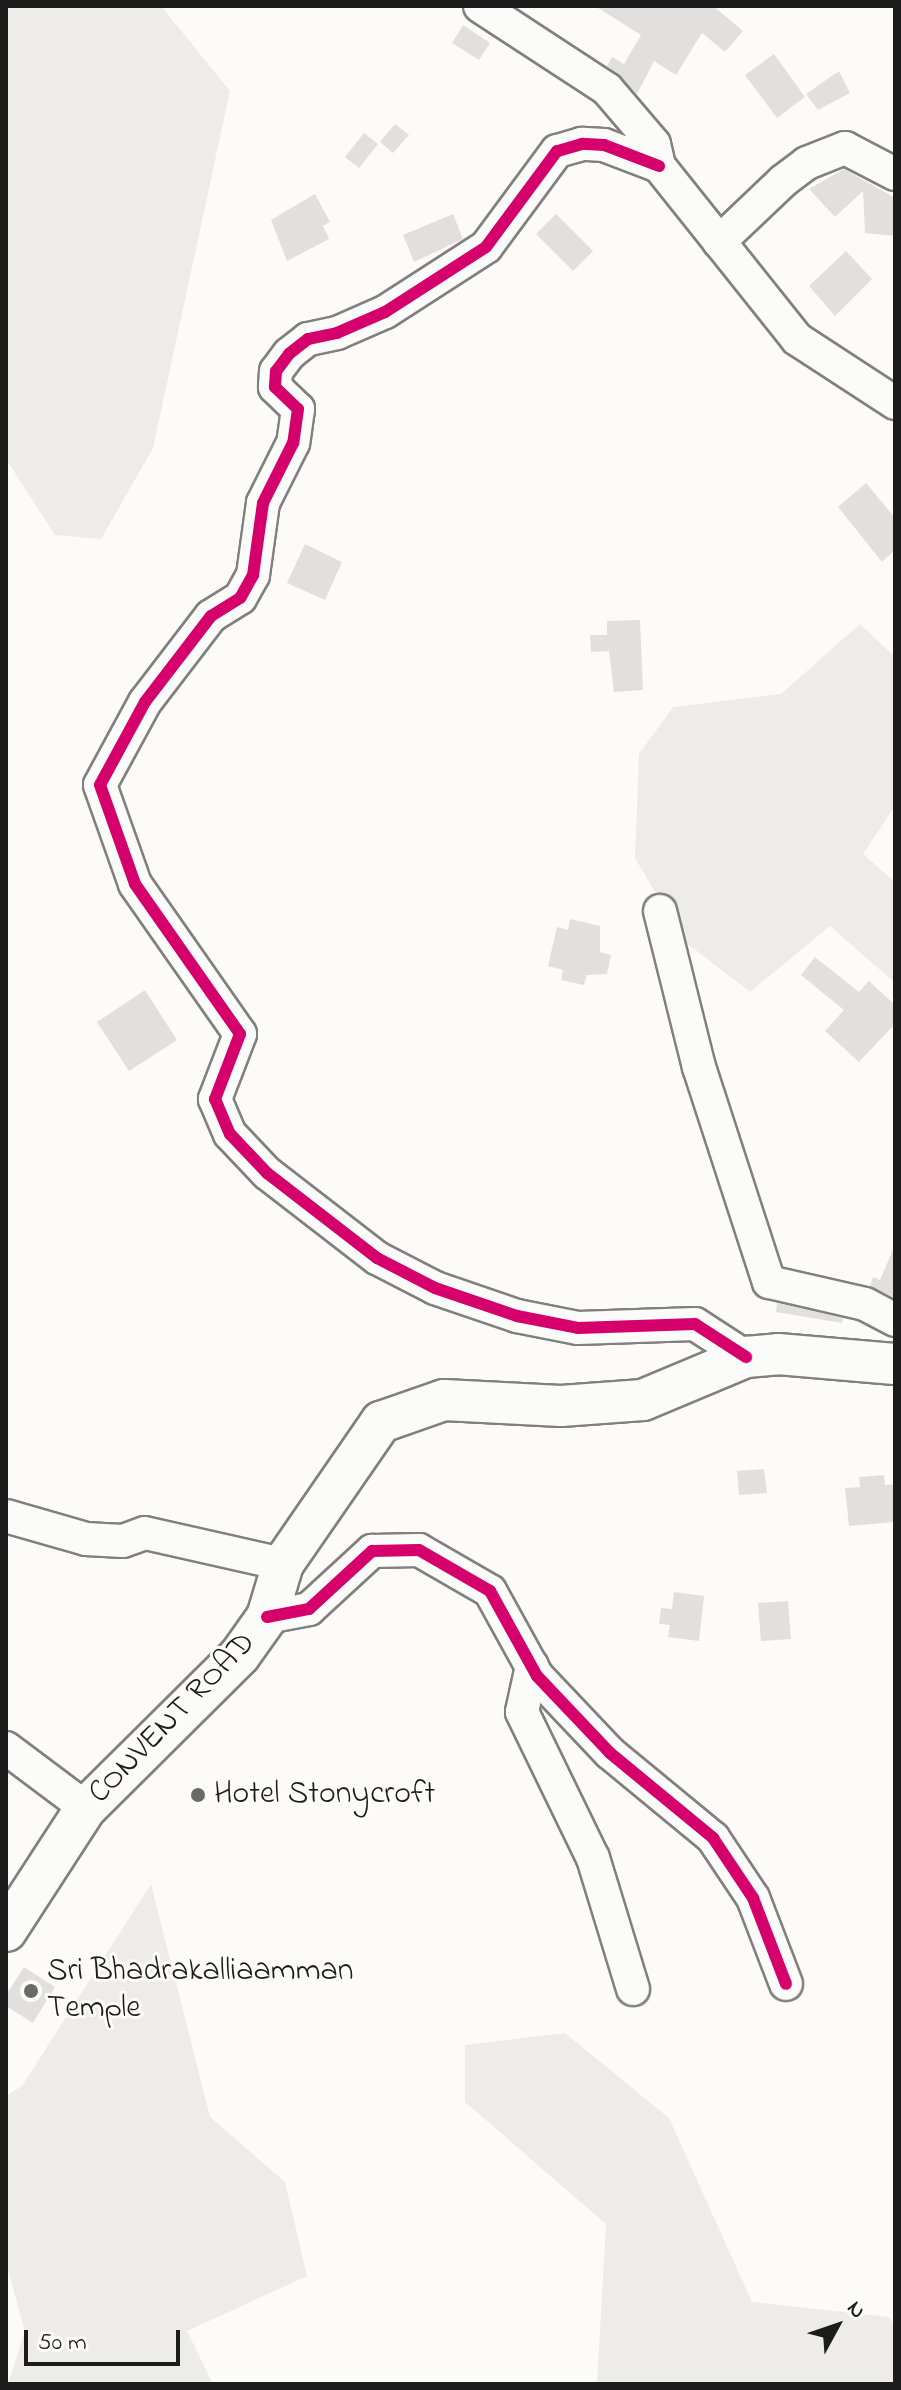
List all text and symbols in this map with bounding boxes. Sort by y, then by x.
street label: CONVENT ROAD [81,1625,265,1813]
place label: Hotel Stonycroft [214,1776,435,1814]
marker: Hotel Stonycroft [189,1786,207,1804]
place label: Sri Bhadrakalliaamman Temple [47,1954,354,2029]
marker: Sri Bhadrakalliaamman Temple [22,1982,40,2000]
north arrow [797,2286,877,2366]
text: N [838,2295,872,2327]
scale bar [28,2314,184,2364]
text: 50 m [38,2326,87,2361]

